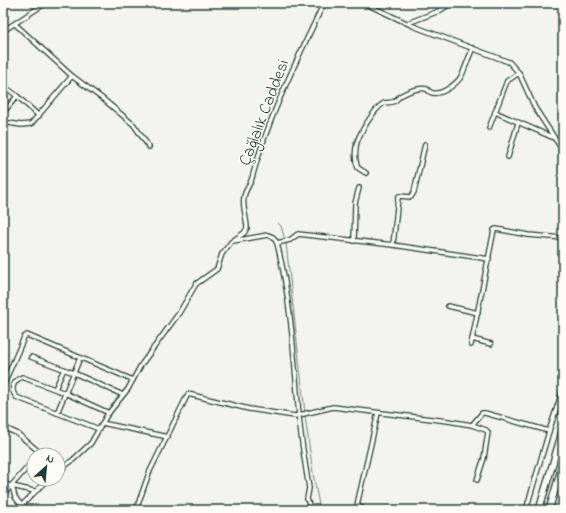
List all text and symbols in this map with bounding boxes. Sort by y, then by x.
street label: Çağlalık Caddesi [233,56,298,170]
north arrow [26,447,66,487]
text: N [43,450,57,468]

